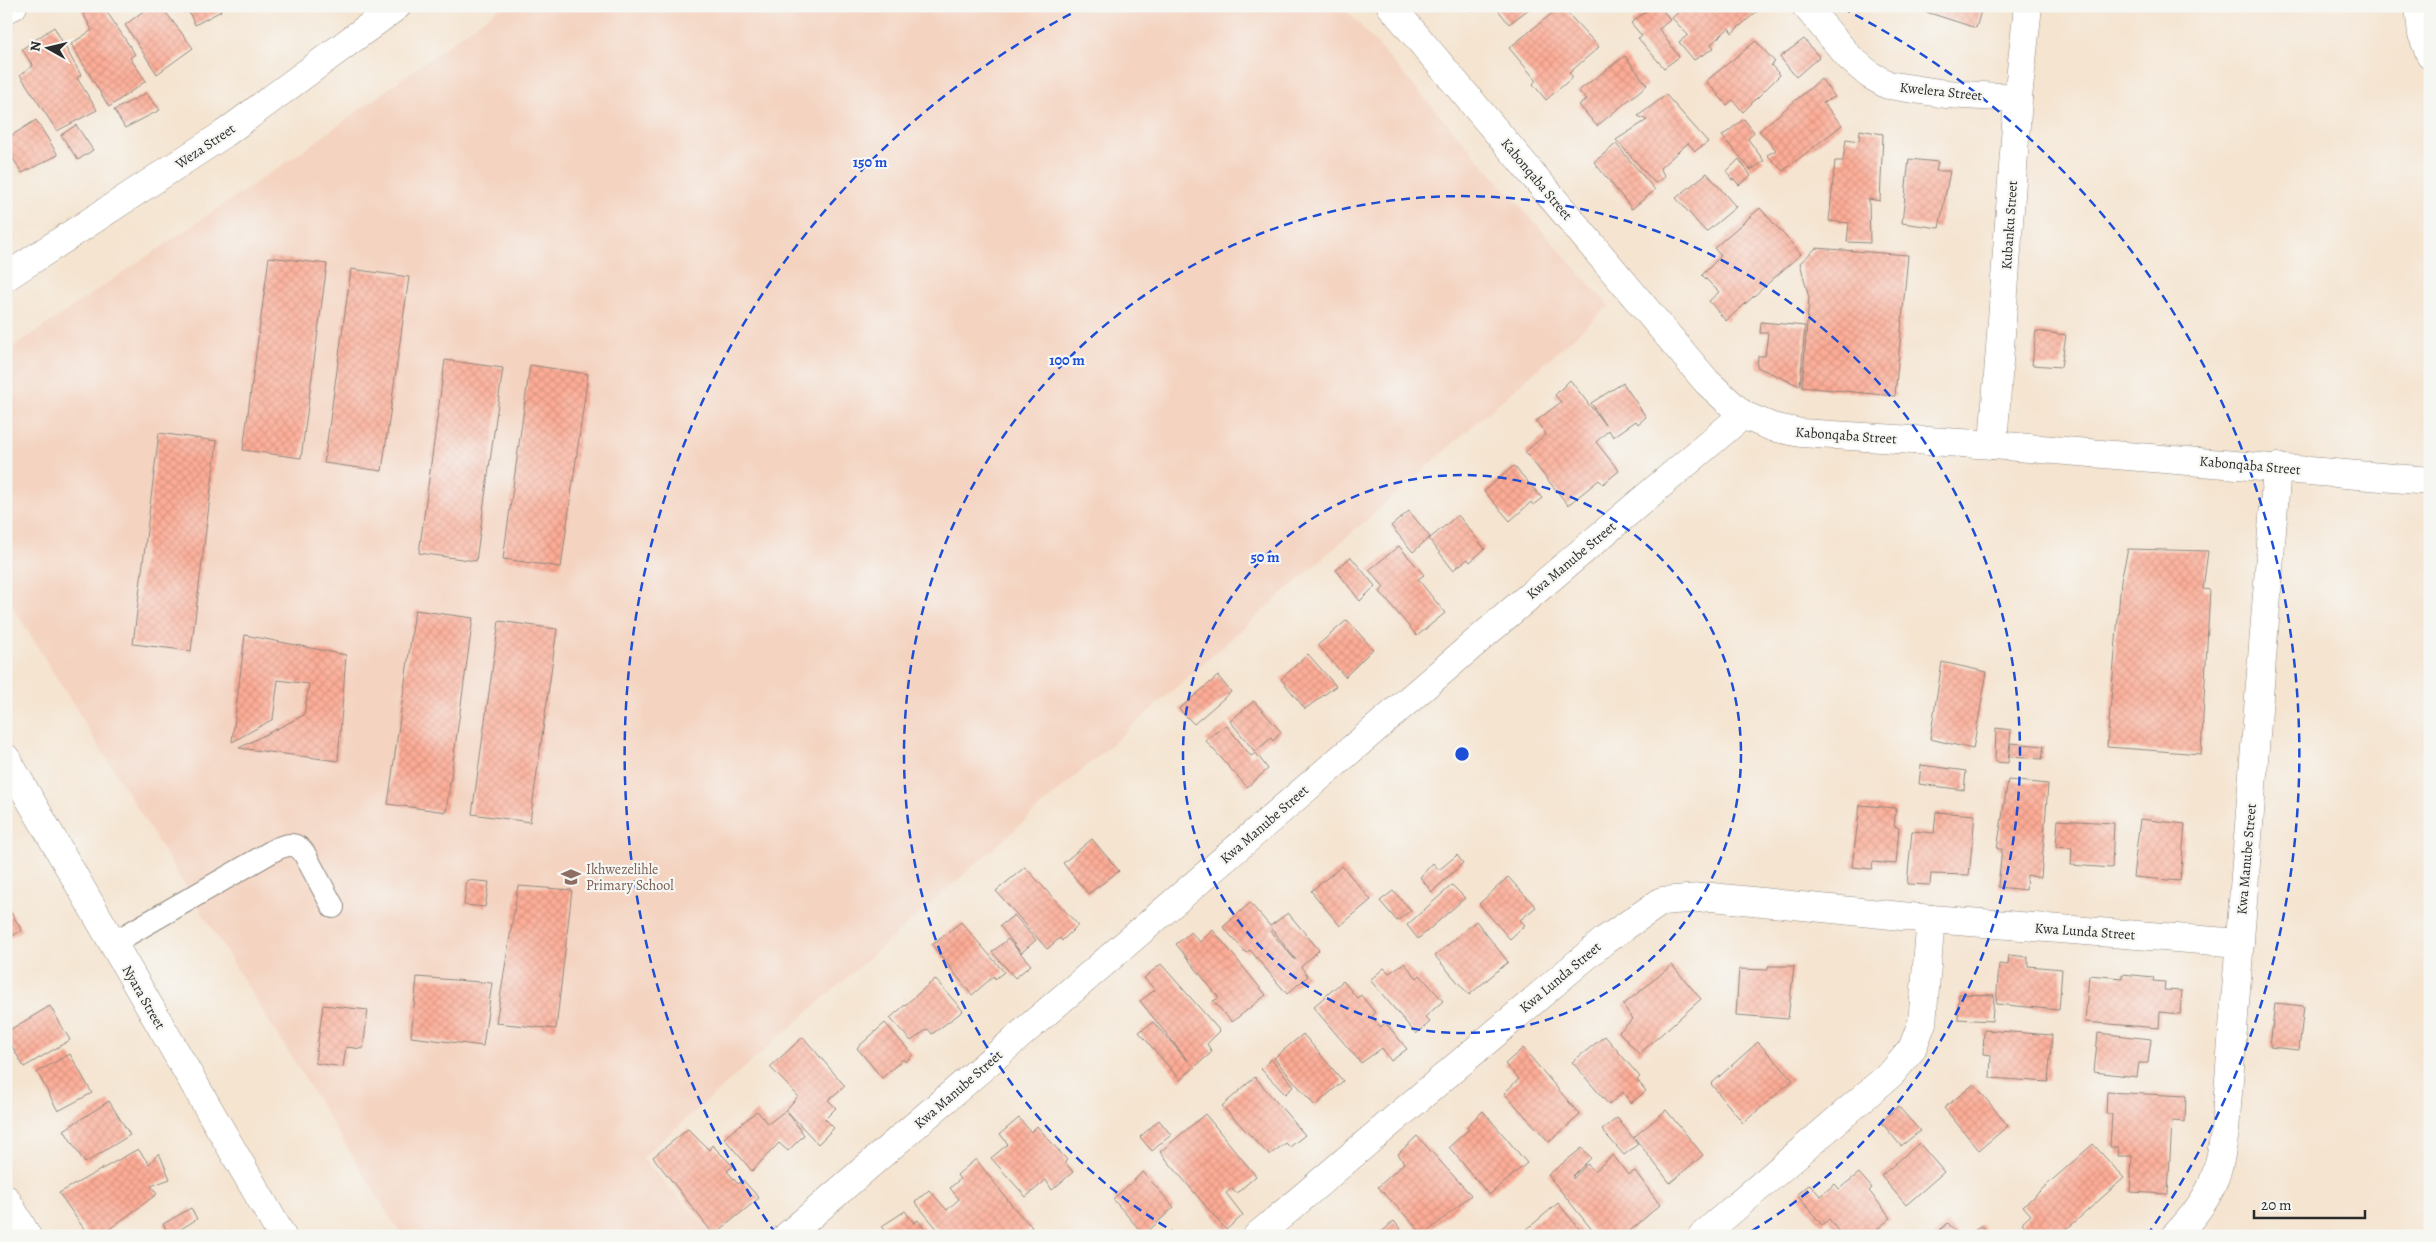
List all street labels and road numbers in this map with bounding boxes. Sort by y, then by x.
street label: Kwelera Street [1899,78,1984,105]
street label: Weza Street [171,119,239,174]
street label: Kabonqaba Street [1497,134,1577,225]
street label: Kubanku Street [1997,180,2022,270]
street label: Kabonqaba Street [1795,422,1898,449]
street label: Kabonqaba Street [2199,452,2302,479]
street label: Kwa Manube Street [1523,517,1620,603]
street label: Kwa Manube Street [1216,780,1313,868]
street label: Kwa Manube Street [2232,802,2261,915]
street label: Kwa Lunda Street [2034,919,2136,945]
street label: Kwa Lunda Street [1516,937,1605,1017]
street label: Nyara Street [118,962,170,1033]
street label: Kwa Manube Street [910,1045,1007,1133]

